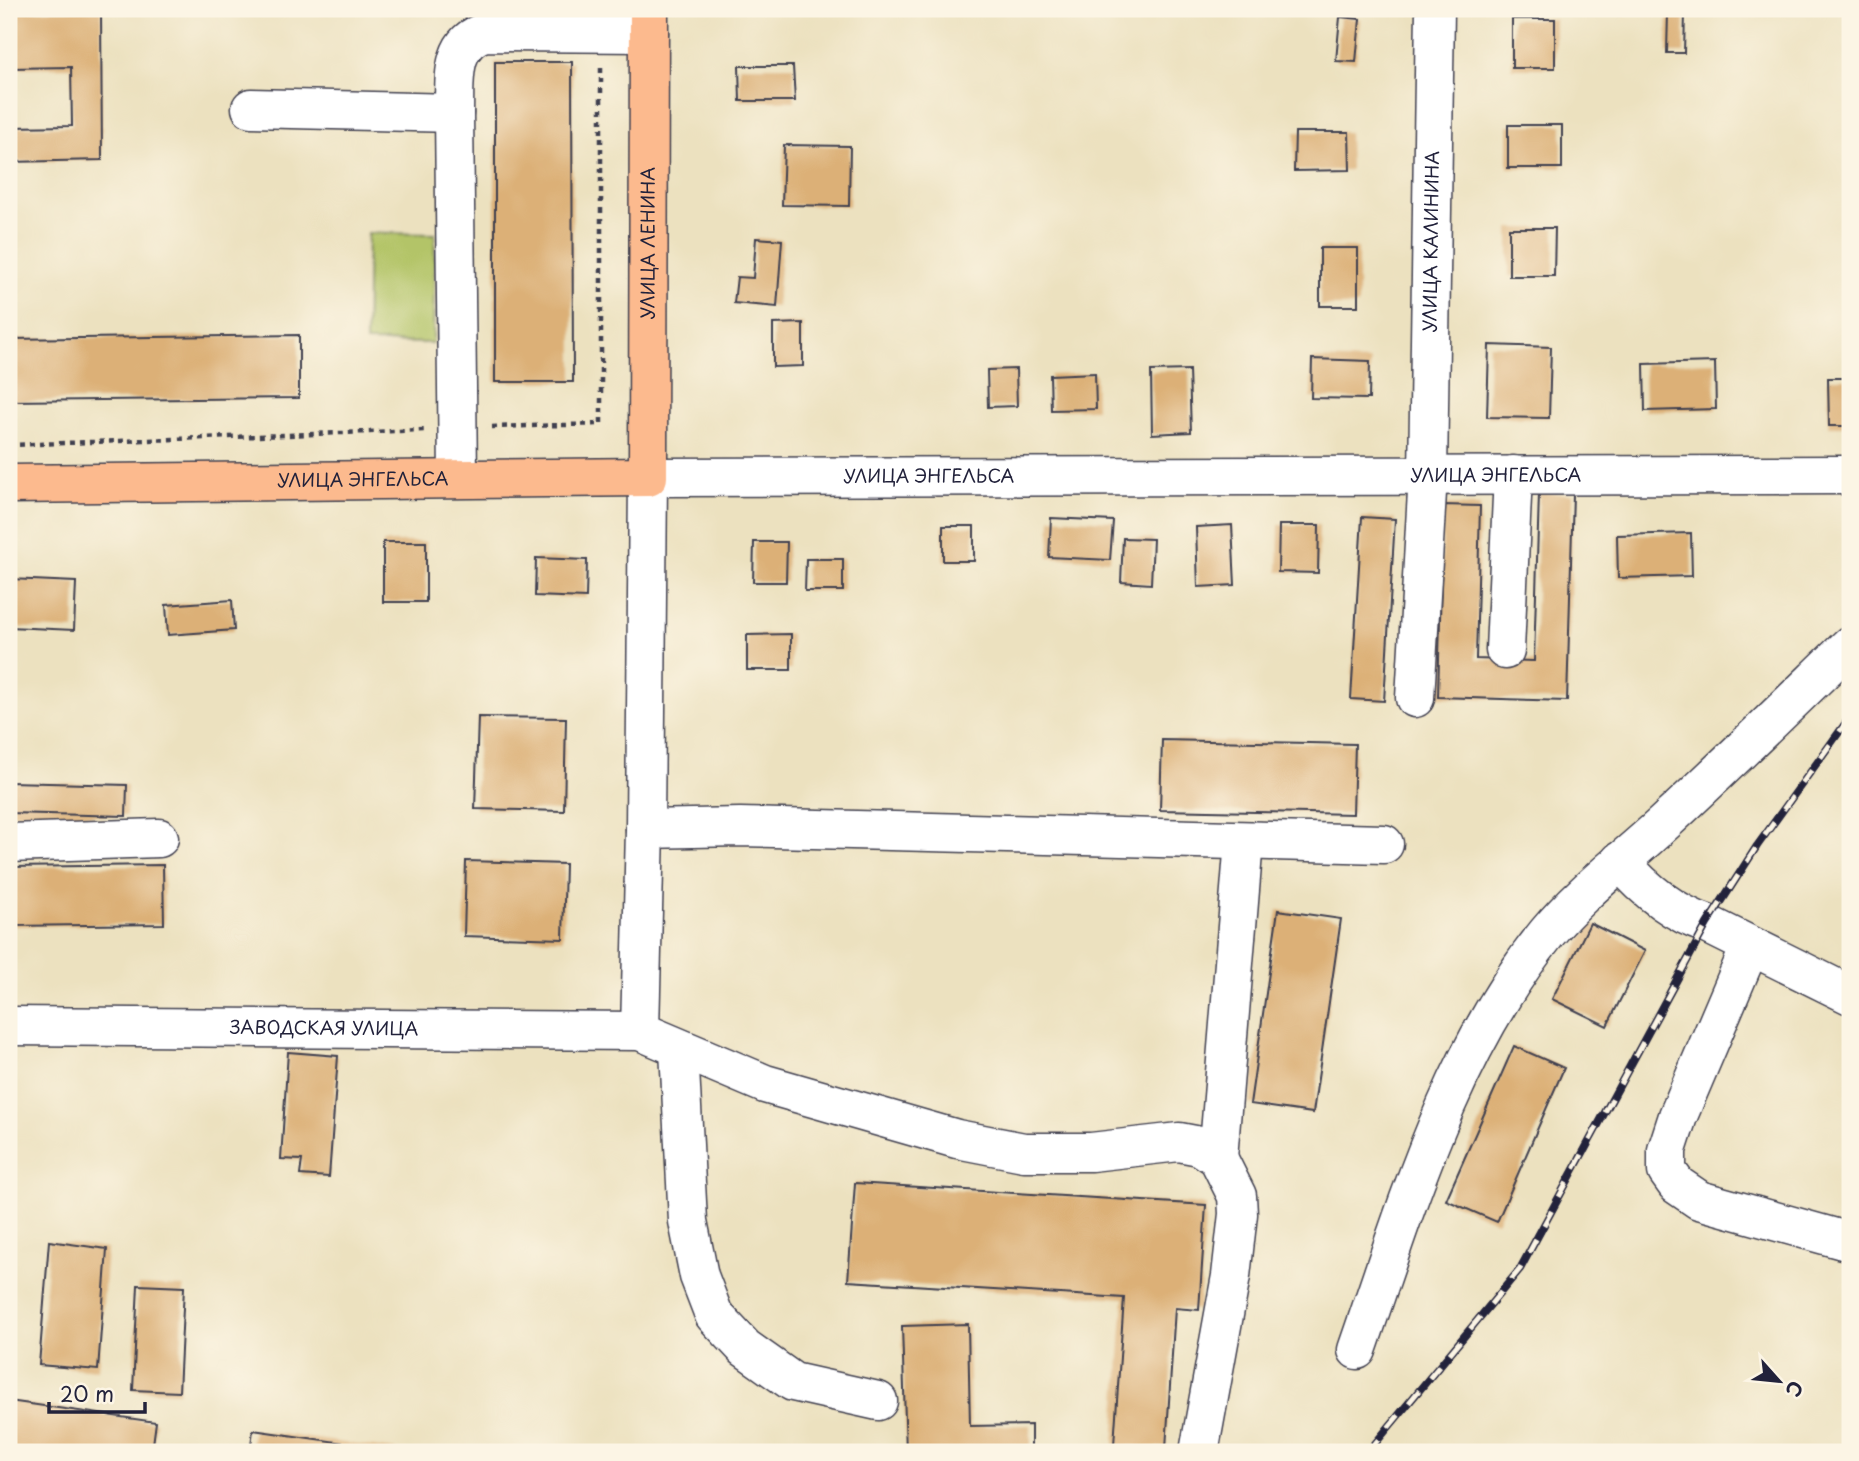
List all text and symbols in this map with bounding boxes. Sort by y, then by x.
street label: УЛИЦА КАЛИНИНА [1415,150,1445,332]
street label: УЛИЦА ЛЕНИНА [633,167,661,319]
street label: УЛИЦА ЭНГЕЛЬСА [1410,460,1582,488]
street label: УЛИЦА ЭНГЕЛЬСА [843,461,1015,489]
street label: УЛИЦА ЭНГЕЛЬСА [277,464,449,493]
street label: ЗАВОДСКАЯ УЛИЦА [230,1013,419,1041]
north arrow [1744,1346,1814,1416]
scale bar [49,1370,145,1414]
text: С [1779,1376,1811,1402]
text: 20 m [60,1377,114,1409]

